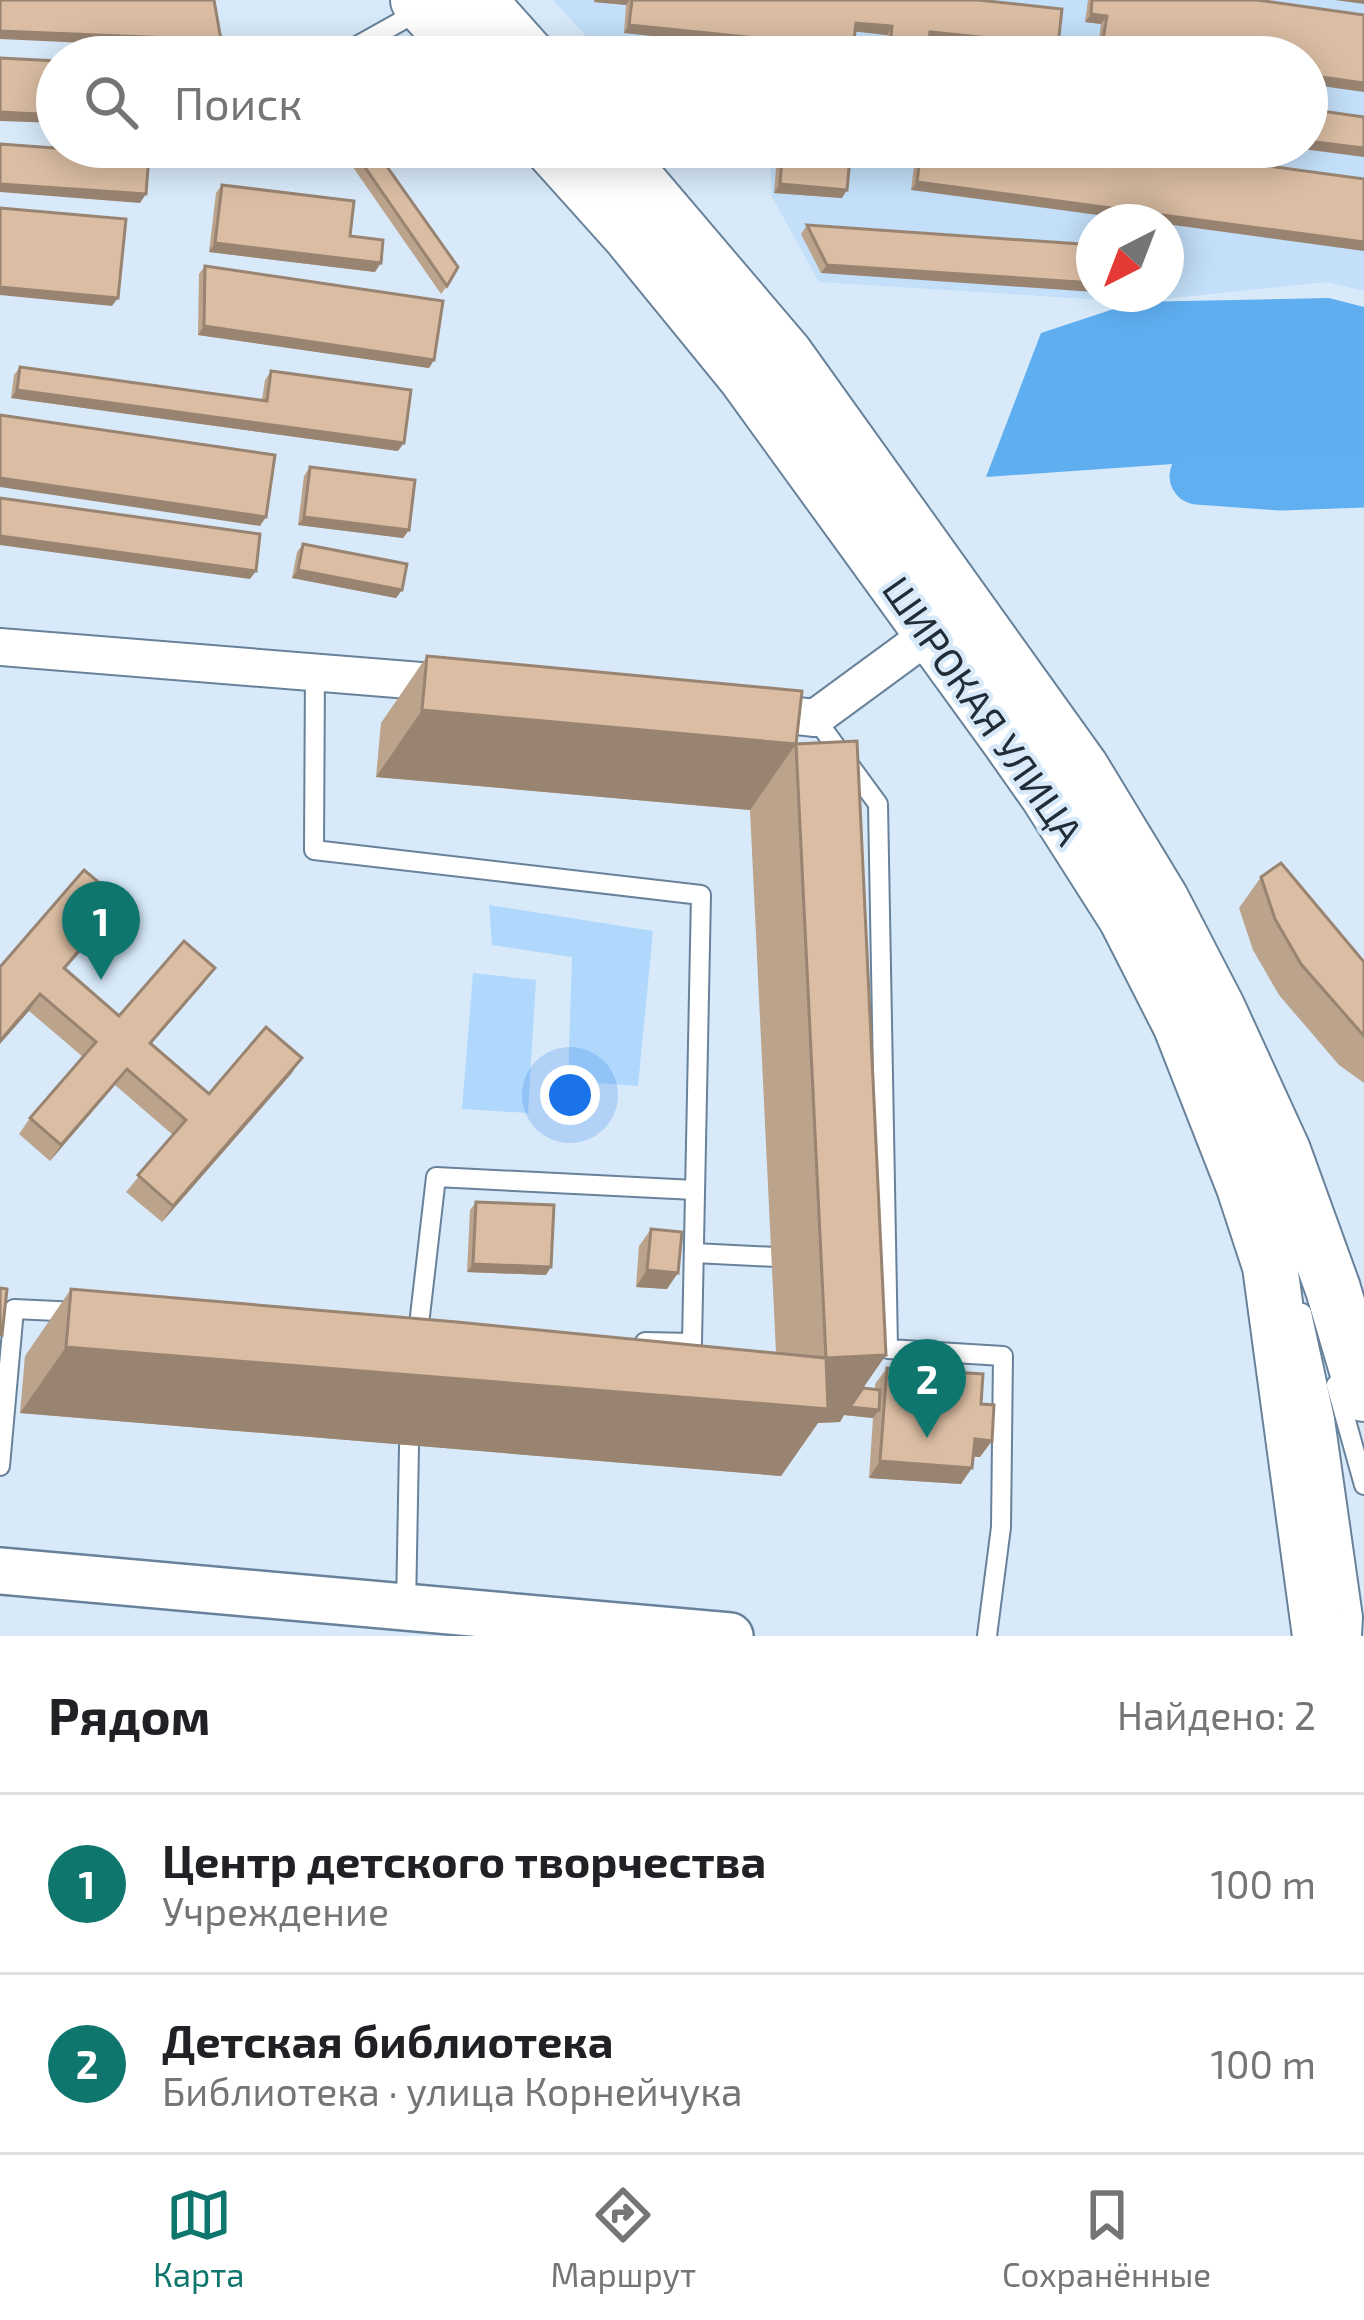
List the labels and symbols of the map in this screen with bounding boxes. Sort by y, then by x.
north arrow [1076,204,1184,312]
street label: ШИРОКАЯ УЛИЦА [874,567,1094,853]
pin: 1 [62,881,140,980]
your location [540,1065,600,1125]
pin: 2 [888,1339,966,1438]

